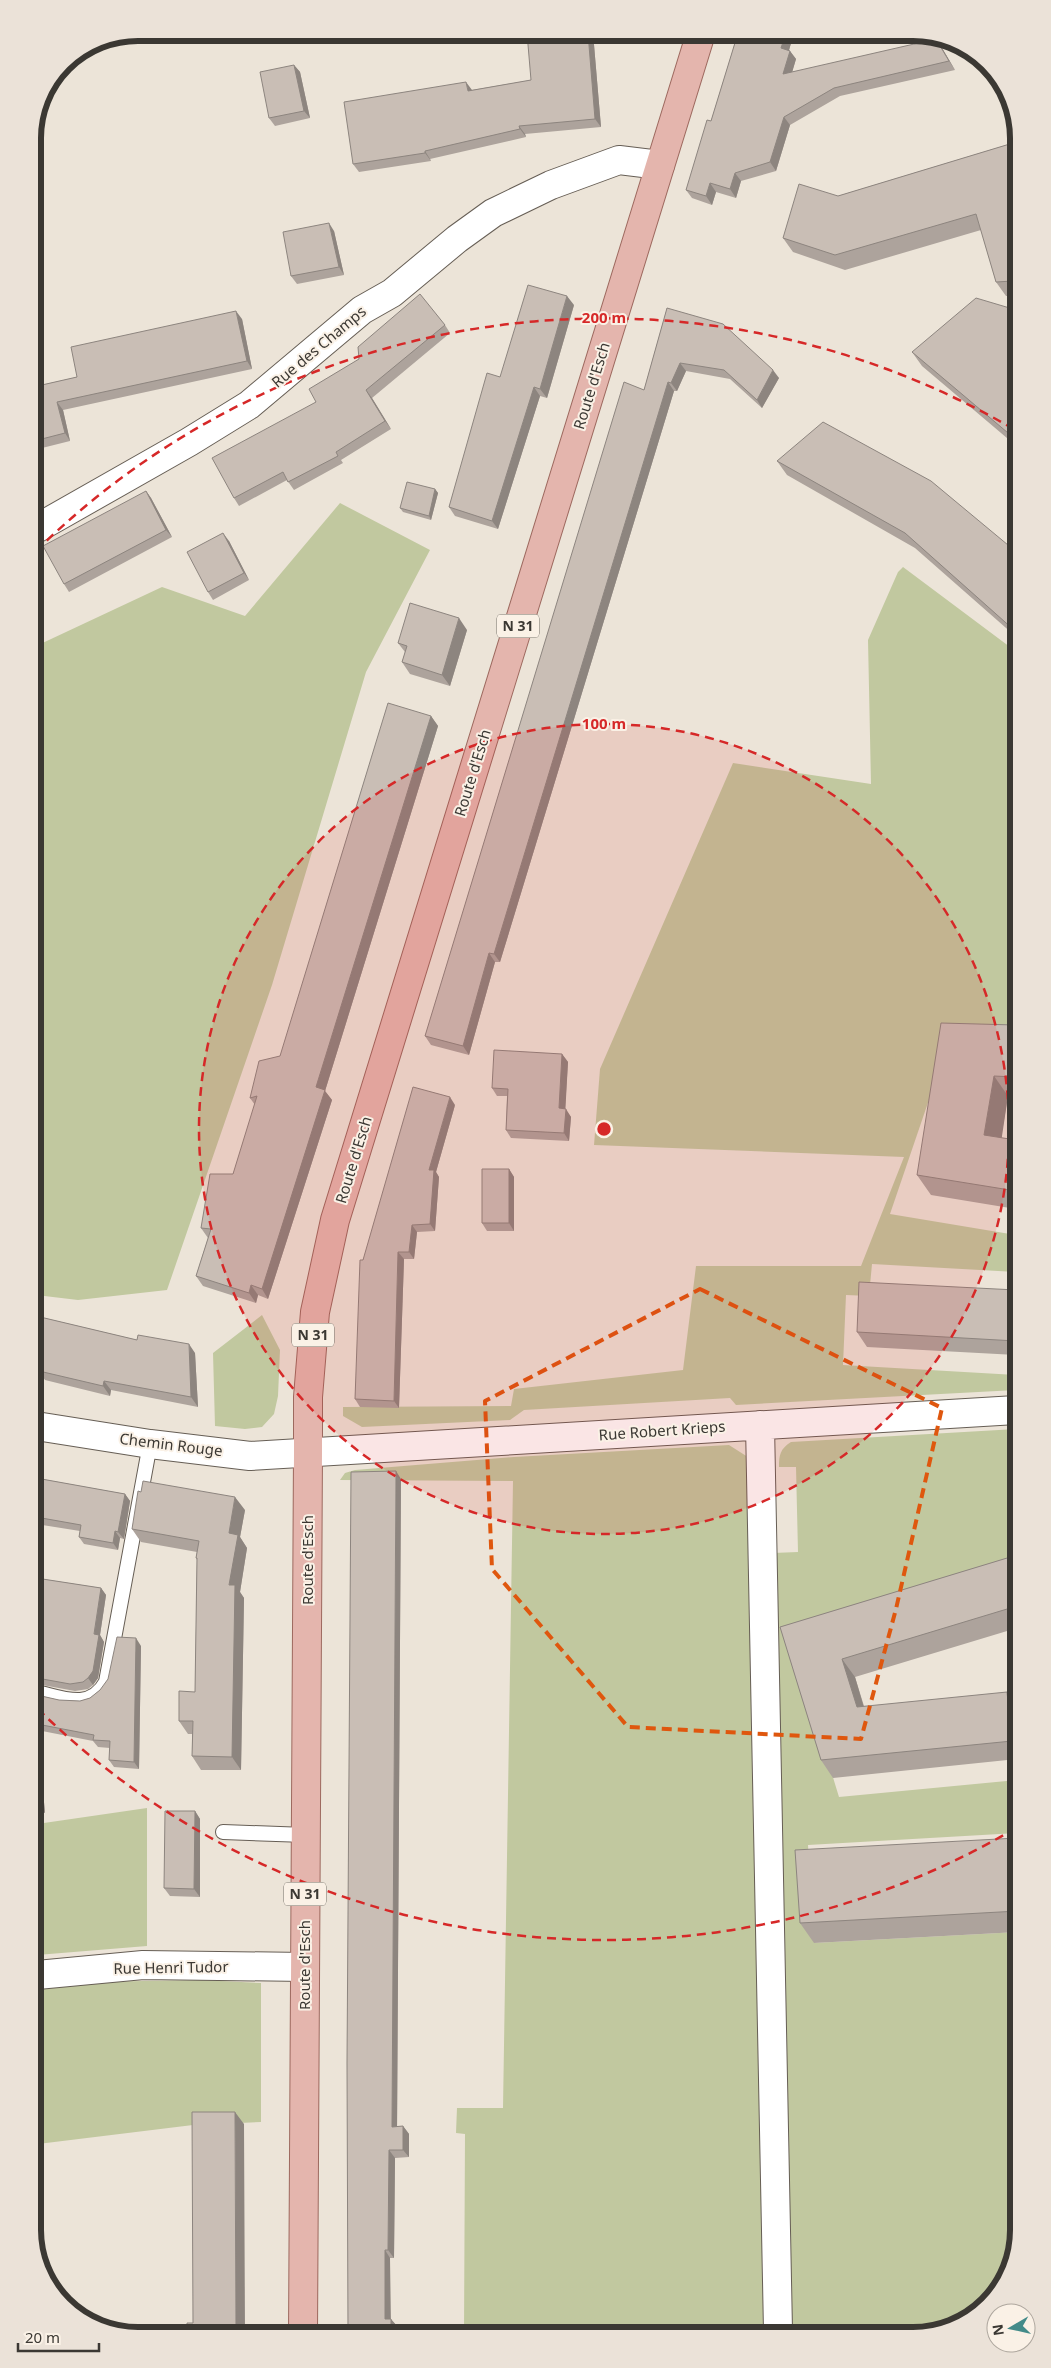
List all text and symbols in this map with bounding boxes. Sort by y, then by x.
street label: Rue des Champs [267,301,370,392]
text: 200 m [582,307,626,327]
street label: Route d'Esch [568,340,614,432]
road number: N 31 [497,614,539,638]
text: 100 m [582,713,626,733]
street label: Route d'Esch [449,727,495,819]
street label: Route d'Esch [330,1114,376,1206]
centre of rings [595,1120,613,1138]
road number: N 31 [292,1324,334,1346]
street label: Rue Robert Krieps [598,1416,726,1444]
street label: Chemin Rouge [118,1428,224,1460]
street label: Route d'Esch [297,1515,317,1605]
road number: N 31 [284,1882,326,1906]
street label: Route d'Esch [294,1920,314,2010]
street label: Rue Henri Tudor [113,1956,229,1978]
north arrow [986,2303,1036,2353]
scale bar [18,2320,99,2352]
text: N [987,2323,1008,2337]
text: 20 m [25,2327,60,2347]

